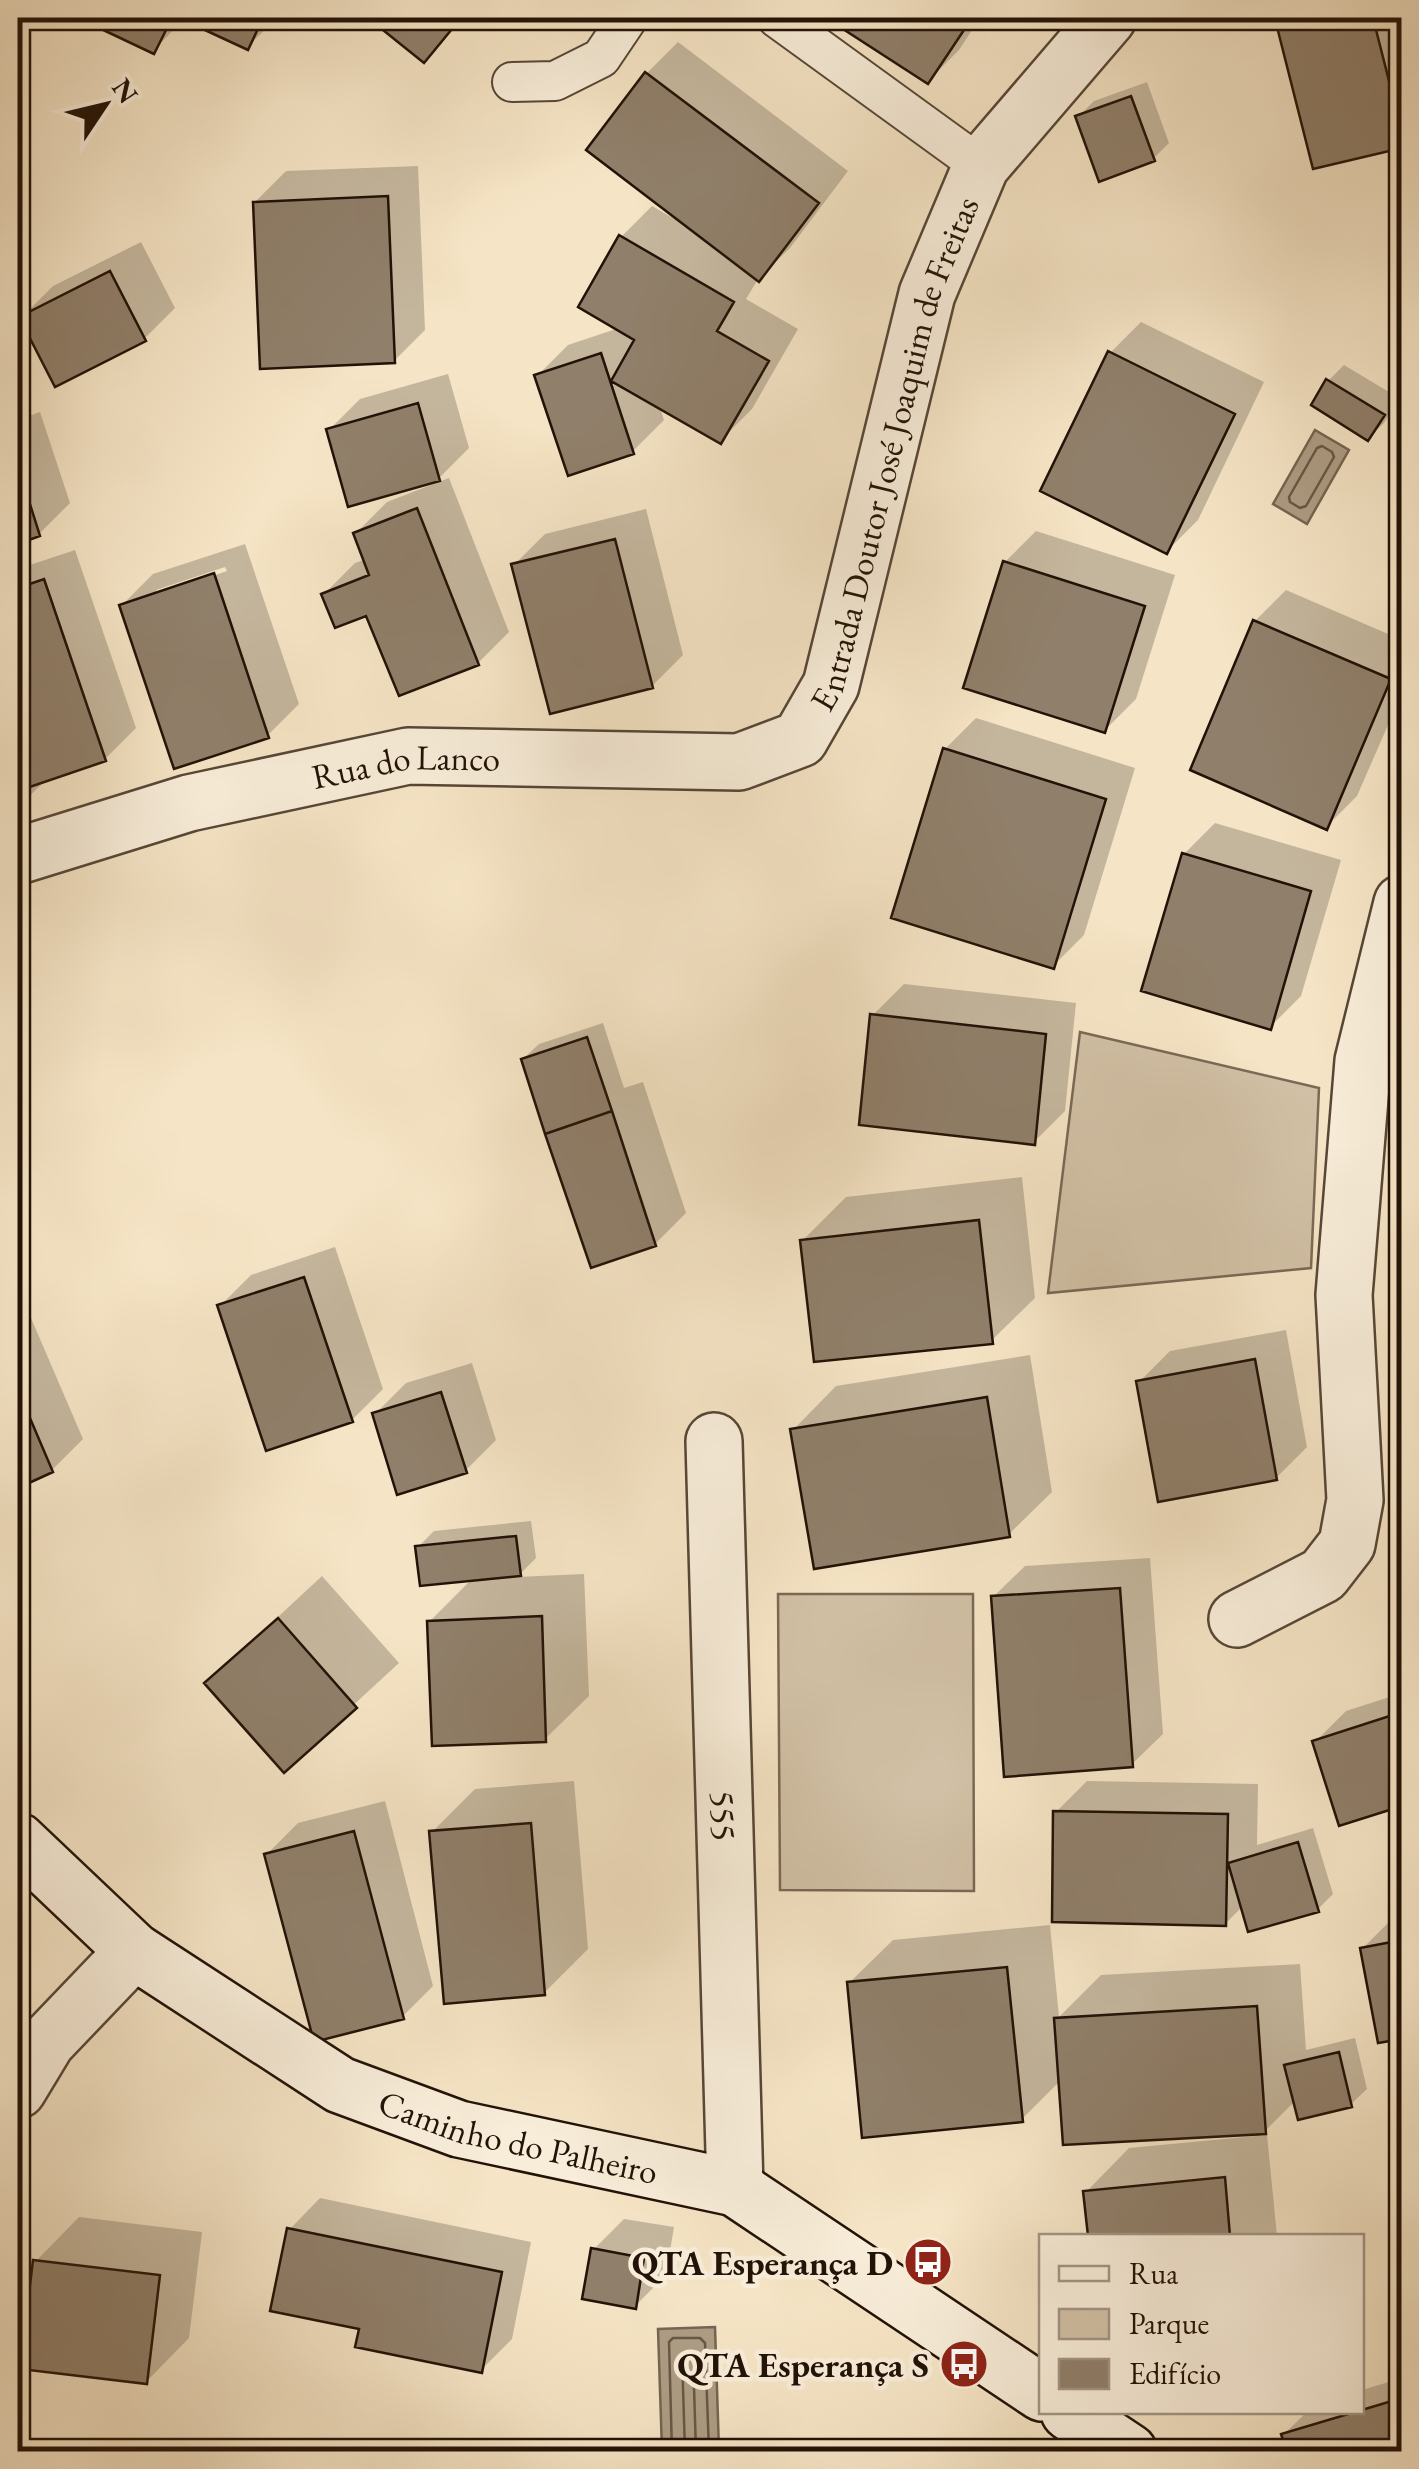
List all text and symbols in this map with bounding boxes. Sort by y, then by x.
north arrow [55,55,155,155]
text: N [104,71,147,111]
street label: Entrada Doutor José Joaquim de Freitas [799,189,988,719]
street label: Rua do Lanco [307,734,501,799]
street label: 555 [701,1790,748,1842]
street label: Caminho do Palheiro [373,2079,662,2193]
legend [1039,2234,1364,2414]
bus stop icon: QTA Esperança D [902,2236,954,2288]
place label: QTA Esperança D [632,2240,893,2285]
text: Rua [1129,2254,1178,2293]
text: Parque [1129,2304,1209,2343]
bus stop icon: QTA Esperança S [938,2338,990,2390]
place label: QTA Esperança S [677,2342,929,2387]
text: Edifício [1129,2354,1221,2393]

